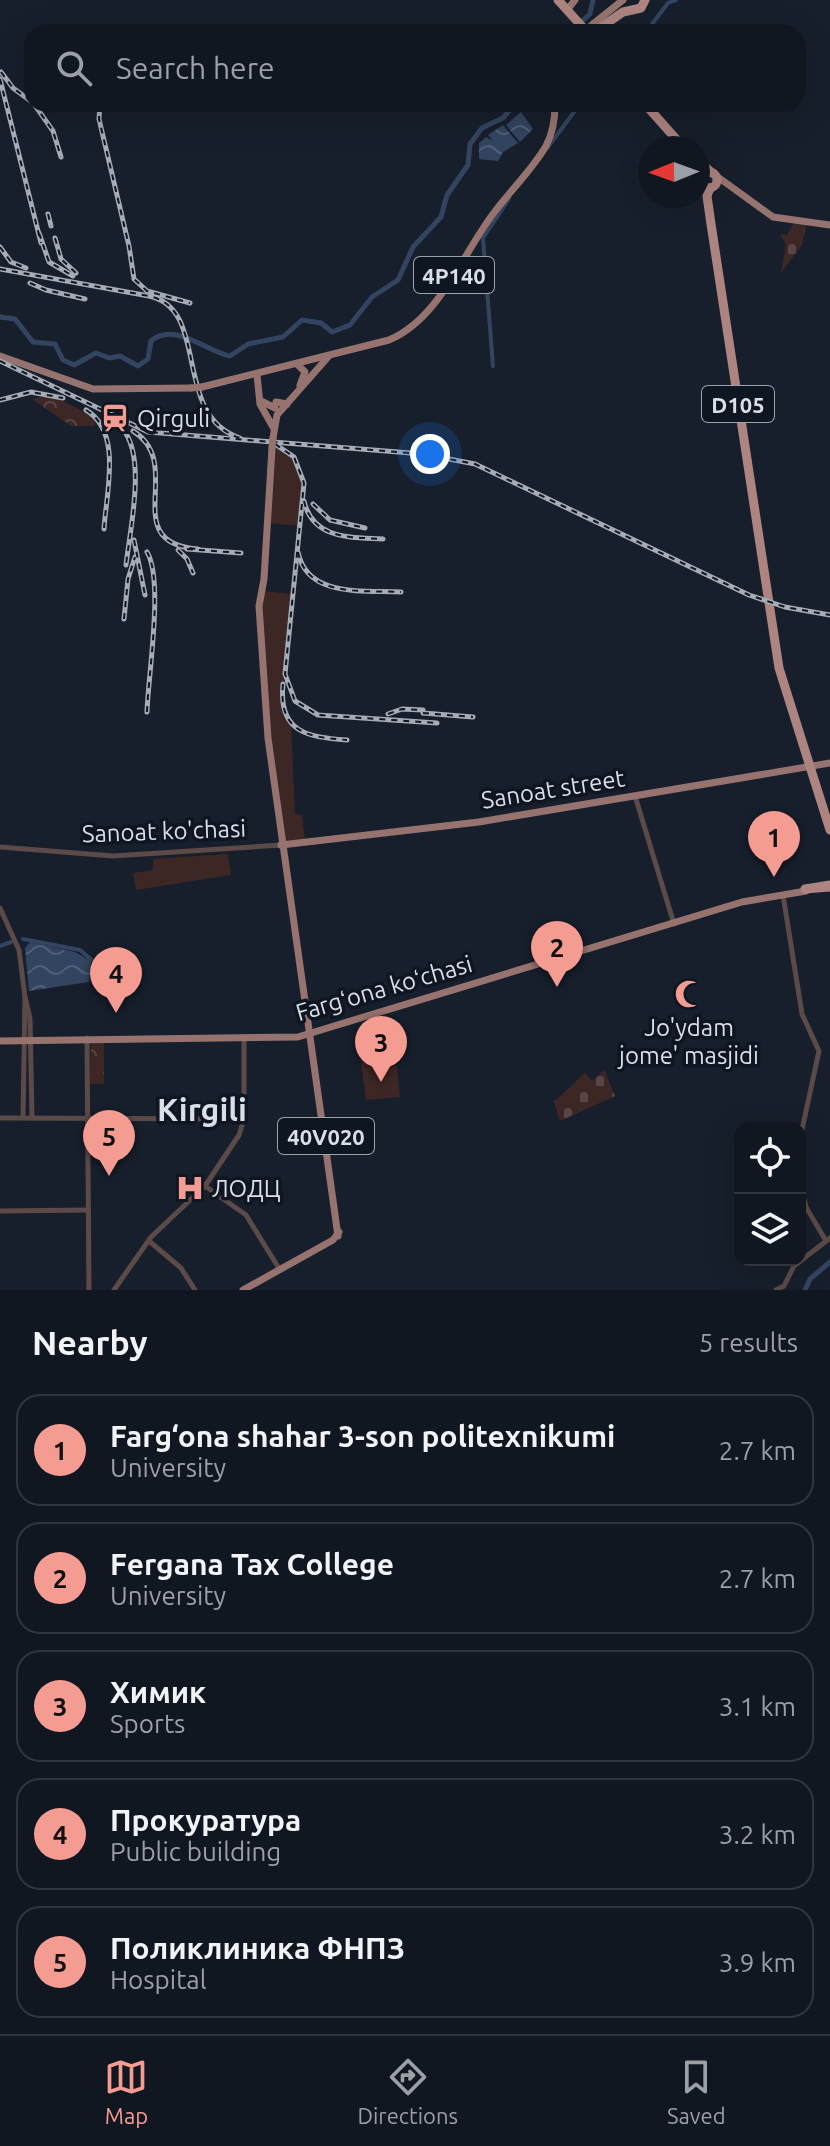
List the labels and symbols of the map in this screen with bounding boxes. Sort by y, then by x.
north arrow [638,136,710,208]
road number: 4P140 [414,257,494,293]
road number: D105 [702,386,774,422]
station icon: Qirguli [100,403,130,433]
place label: Qirguli [137,405,210,432]
your location [410,434,450,474]
street label: Sanoat street [479,764,627,814]
pin: 1 [748,811,800,877]
street label: Sanoat ko'chasi [81,815,247,847]
pin: 2 [531,921,583,987]
pin: 4 [90,947,142,1013]
street label: Fargʻona koʻchasi [293,950,475,1026]
mosque icon: Jo'ydam jome' masjidi [674,979,704,1009]
place label: Jo'ydam jome' masjidi [617,1014,759,1069]
pin: 3 [355,1016,407,1082]
district label: Kirgili [157,1091,247,1127]
pin: 5 [83,1110,135,1176]
road number: 40V020 [278,1118,374,1154]
hospital icon: ЛОДЦ [175,1173,205,1203]
place label: ЛОДЦ [212,1175,281,1202]

